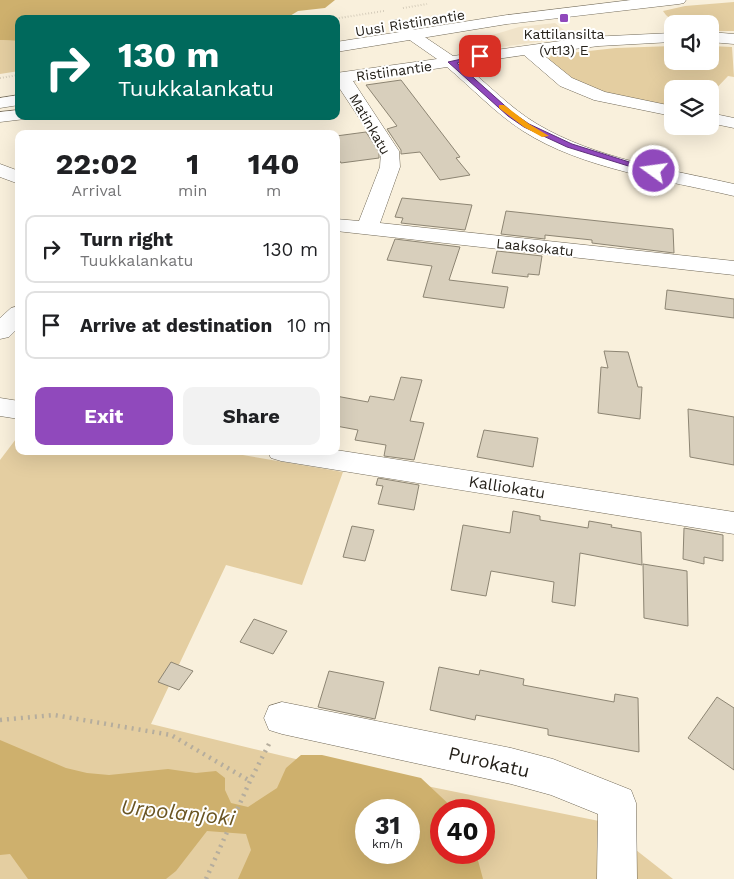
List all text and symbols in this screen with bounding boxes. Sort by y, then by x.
street label: Uusi Ristiinantie [354,6,466,40]
marker: Kattilansilta (vt13) E [558,12,570,24]
map controls [664,15,719,135]
button: sound [664,15,719,70]
place label: Kattilansilta (vt13) E [524,26,605,58]
text: 130 m [118,34,219,76]
icon: right [35,35,100,100]
pin [459,35,501,77]
icon: arrive [466,42,494,70]
street label: Ristiinantie [355,58,433,84]
text: Tuukkalankatu [118,76,274,101]
button: layers [664,80,719,135]
street label: Matinkatu [346,91,394,157]
position arrow [627,144,679,196]
text: 22:02 [55,146,138,181]
text: 1 [186,146,199,181]
text: 140 [248,146,300,181]
text: Arrival [72,181,121,200]
text: min [178,181,207,200]
text: m [266,181,281,200]
text: Turn right [80,228,173,251]
icon: right [37,235,65,263]
street label: Laaksokatu [496,235,574,259]
text: 130 m [263,238,318,261]
text: Tuukkalankatu [80,251,194,270]
icon: arrive [37,311,65,339]
text: Arrive at destination [80,314,272,337]
text: 10 m [287,314,331,337]
button: Exit [35,387,173,445]
button: Share [183,387,320,445]
street label: Kalliokatu [467,472,547,502]
street label: Purokatu [446,741,532,783]
water label: Urpolanjoki [120,794,237,830]
speed limit sign: 40 [430,799,495,864]
text: 31 [375,811,400,840]
text: km/h [372,837,403,851]

